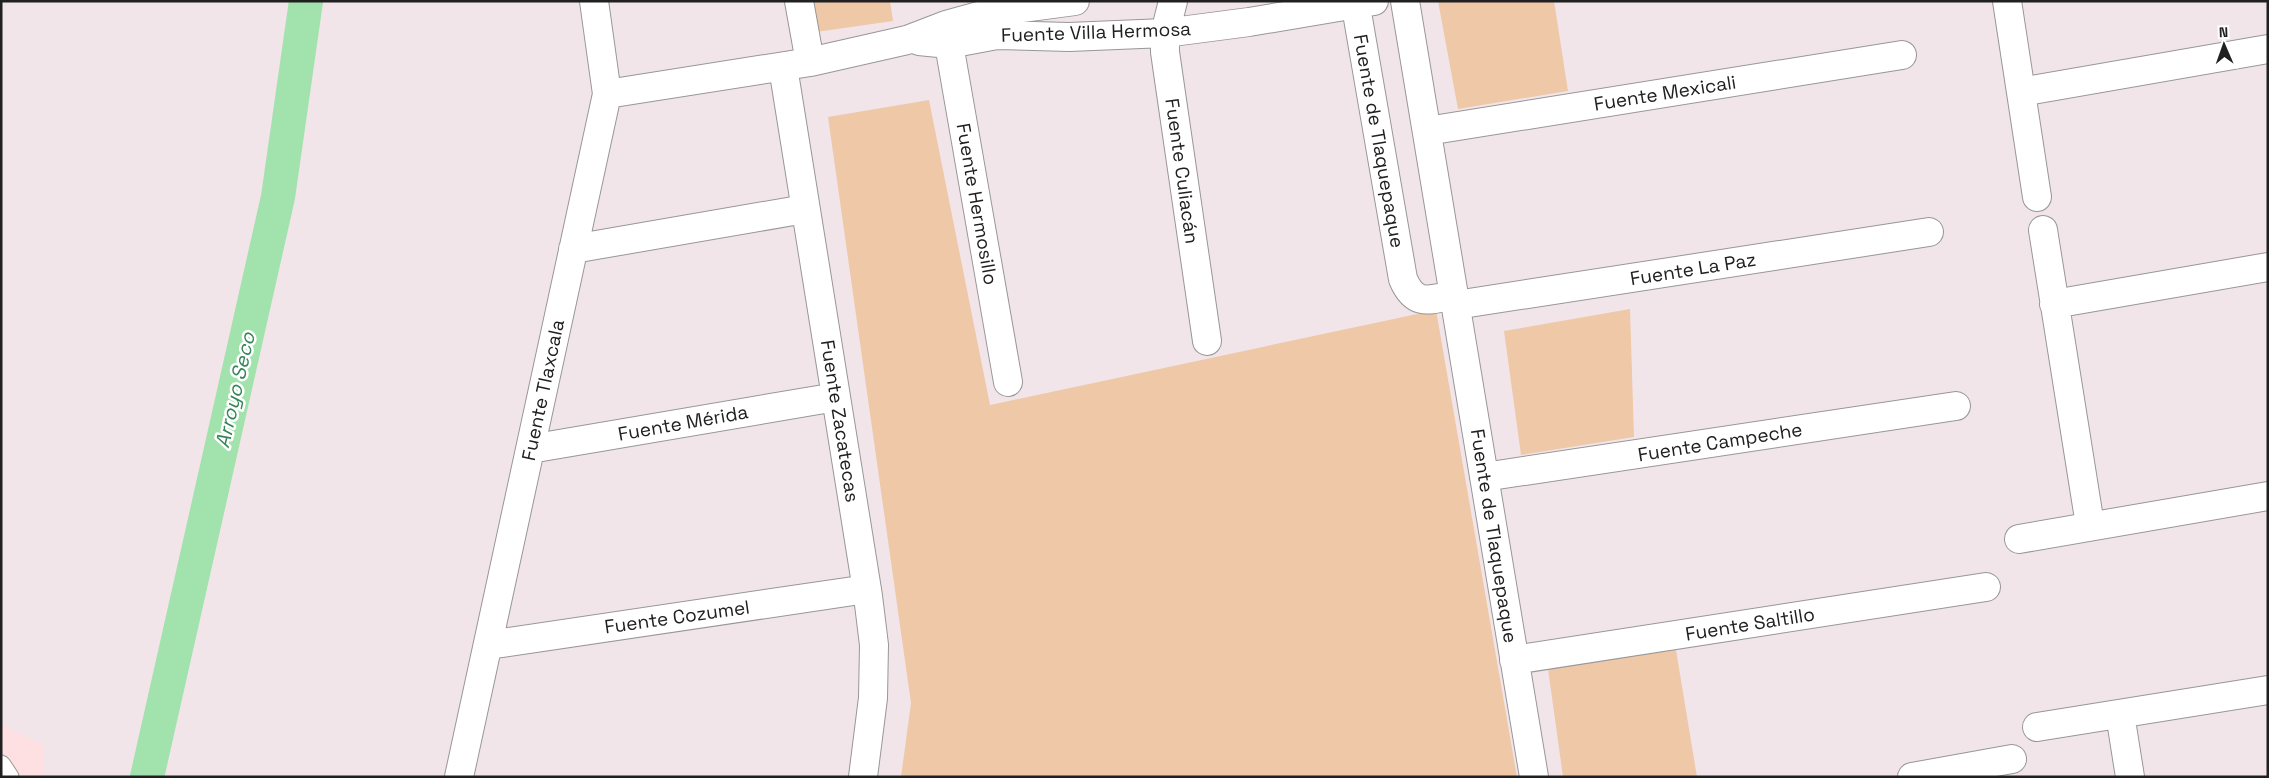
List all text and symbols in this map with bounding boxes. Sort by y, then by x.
street label: Fuente Villa Hermosa [1001,16,1192,48]
north arrow [2199,20,2249,70]
text: N [2219,23,2229,41]
street label: Fuente de Tlaquepaque [1348,32,1410,250]
street label: Fuente Mexicali [1592,69,1738,117]
street label: Fuente Culiacán [1159,97,1205,245]
street label: Fuente Hermosillo [950,121,1004,287]
street label: Fuente La Paz [1628,247,1758,291]
street label: Fuente Tlaxcala [516,317,570,463]
water label: Arroyo Seco [209,329,261,450]
street label: Fuente Zacatecas [815,338,865,504]
street label: Fuente Mérida [616,399,750,447]
street label: Fuente Campeche [1636,417,1804,467]
street label: Fuente de Tlaquepaque [1465,427,1523,645]
street label: Fuente Cozumel [603,594,751,640]
street label: Fuente Saltillo [1683,601,1817,647]

